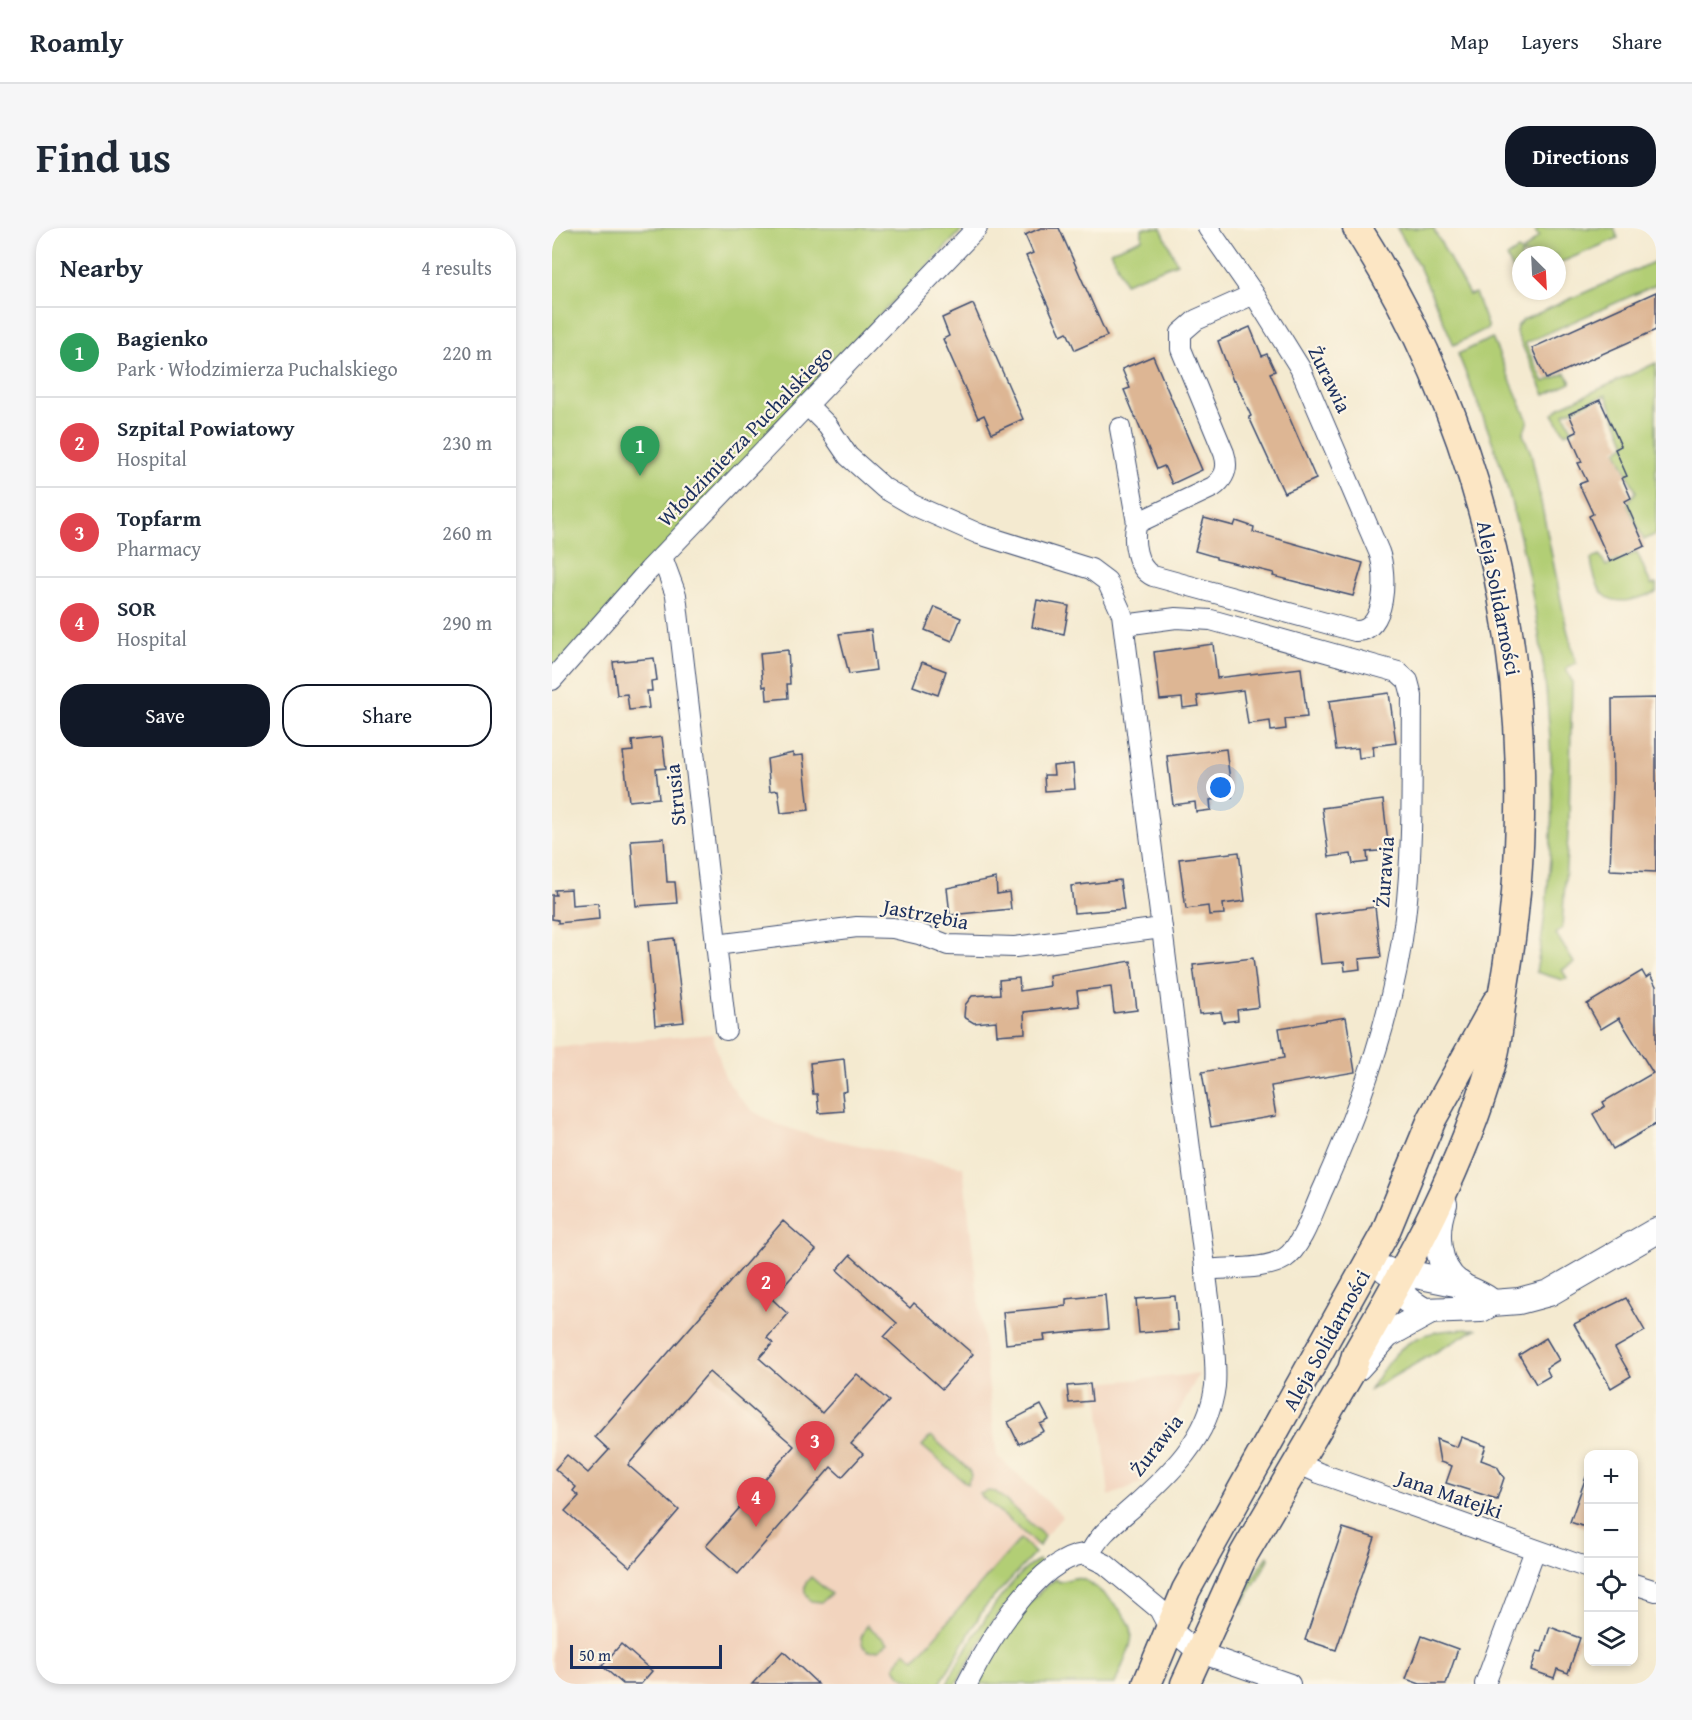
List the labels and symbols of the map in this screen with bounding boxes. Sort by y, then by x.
north arrow [1512,246,1566,300]
street label: Włodzimierza Puchalskiego [650,338,840,534]
street label: Żurawia [1300,340,1360,418]
pin: 1 [620,426,659,476]
street label: Aleja Solidarności [1469,518,1529,678]
street label: Strusia [656,763,694,827]
your location [1206,773,1235,802]
street label: Żurawia [1366,835,1402,909]
street label: Jastrzębia [878,890,972,937]
pin: 2 [746,1262,786,1312]
street label: Aleja Solidarności [1274,1264,1378,1416]
street label: Żurawia [1122,1407,1190,1483]
pin: 3 [796,1422,834,1471]
street label: Jana Matejki [1390,1461,1507,1527]
pin: 4 [736,1478,776,1527]
scale bar [570,1642,722,1670]

